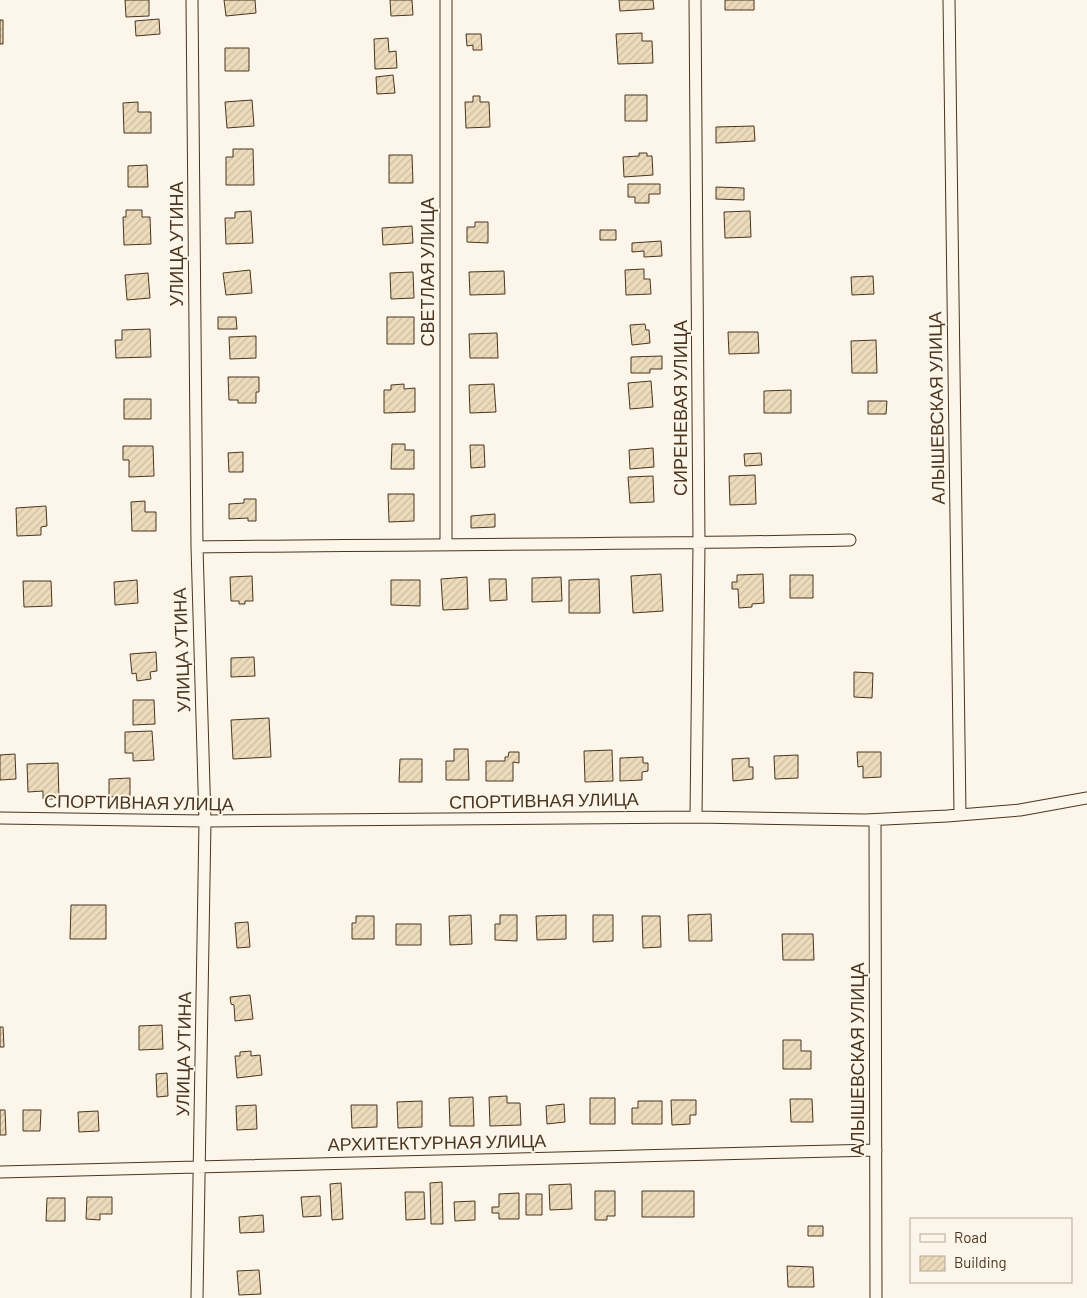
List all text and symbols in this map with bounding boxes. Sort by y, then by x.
street label: УЛИЦА УТИНА [165,182,187,306]
street label: СВЕТЛАЯ УЛИЦА [416,198,438,346]
street label: АЛЫШЕВСКАЯ УЛИЦА [923,311,949,505]
street label: СИРЕНЕВАЯ УЛИЦА [669,320,691,496]
street label: УЛИЦА УТИНА [168,587,194,713]
street label: СПОРТИВНАЯ УЛИЦА [449,787,639,813]
street label: СПОРТИВНАЯ УЛИЦА [44,789,234,815]
street label: АЛЫШЕВСКАЯ УЛИЦА [846,962,868,1156]
street label: УЛИЦА УТИНА [171,991,195,1117]
street label: АРХИТЕКТУРНАЯ УЛИЦА [328,1129,546,1155]
legend [910,1218,1072,1283]
text: Road [954,1228,987,1246]
text: Building [954,1253,1007,1271]

